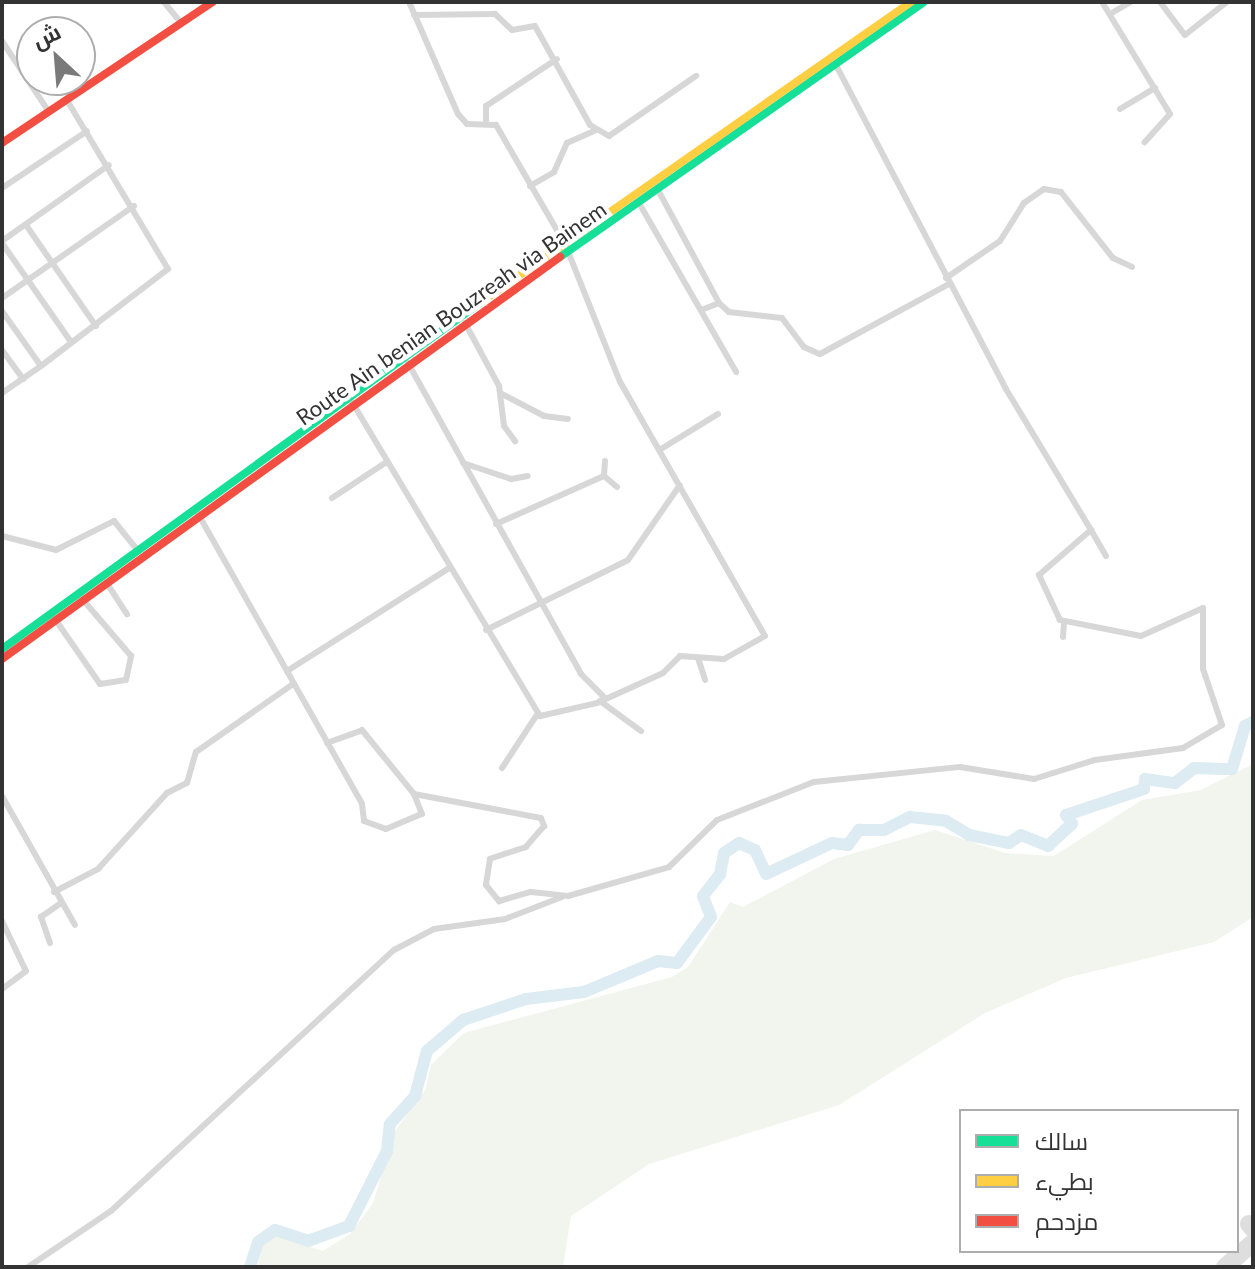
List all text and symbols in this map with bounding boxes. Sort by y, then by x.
north arrow [16,16,96,96]
text: ش [28,17,65,54]
street label: Route Ain benian Bouzreah via Bainem [290,195,612,431]
legend [959,1109,1239,1253]
text: سالك [1035,1126,1088,1155]
text: بطيء [1035,1166,1094,1195]
text: مزدحم [1035,1206,1098,1235]

